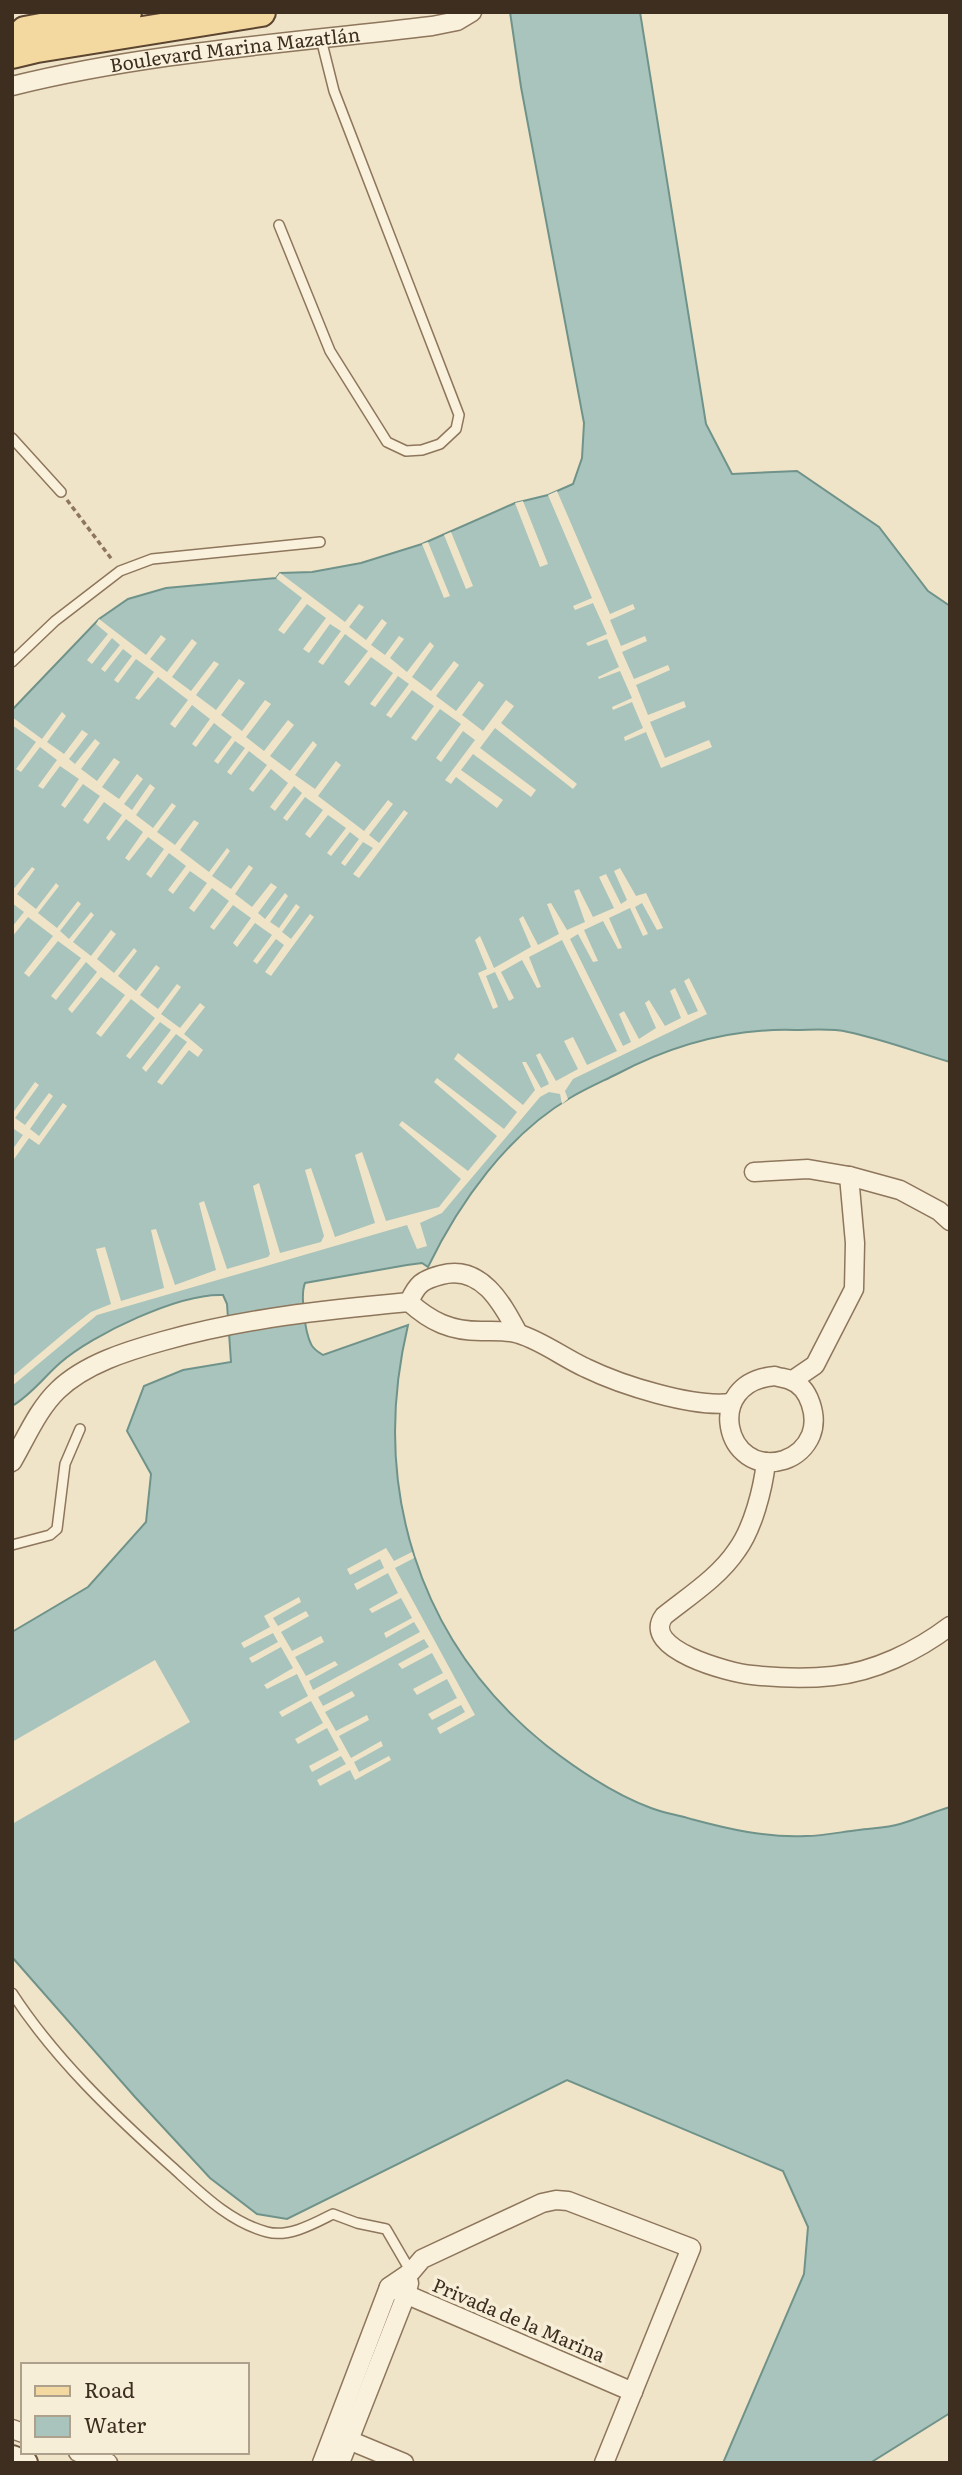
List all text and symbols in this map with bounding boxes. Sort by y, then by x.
street label: Boulevard Marina Mazatlán [107,19,361,78]
street label: Privada de la Marina [429,2270,611,2368]
legend [21,2363,248,2454]
text: Road [84,2373,135,2404]
text: Water [84,2408,146,2439]

